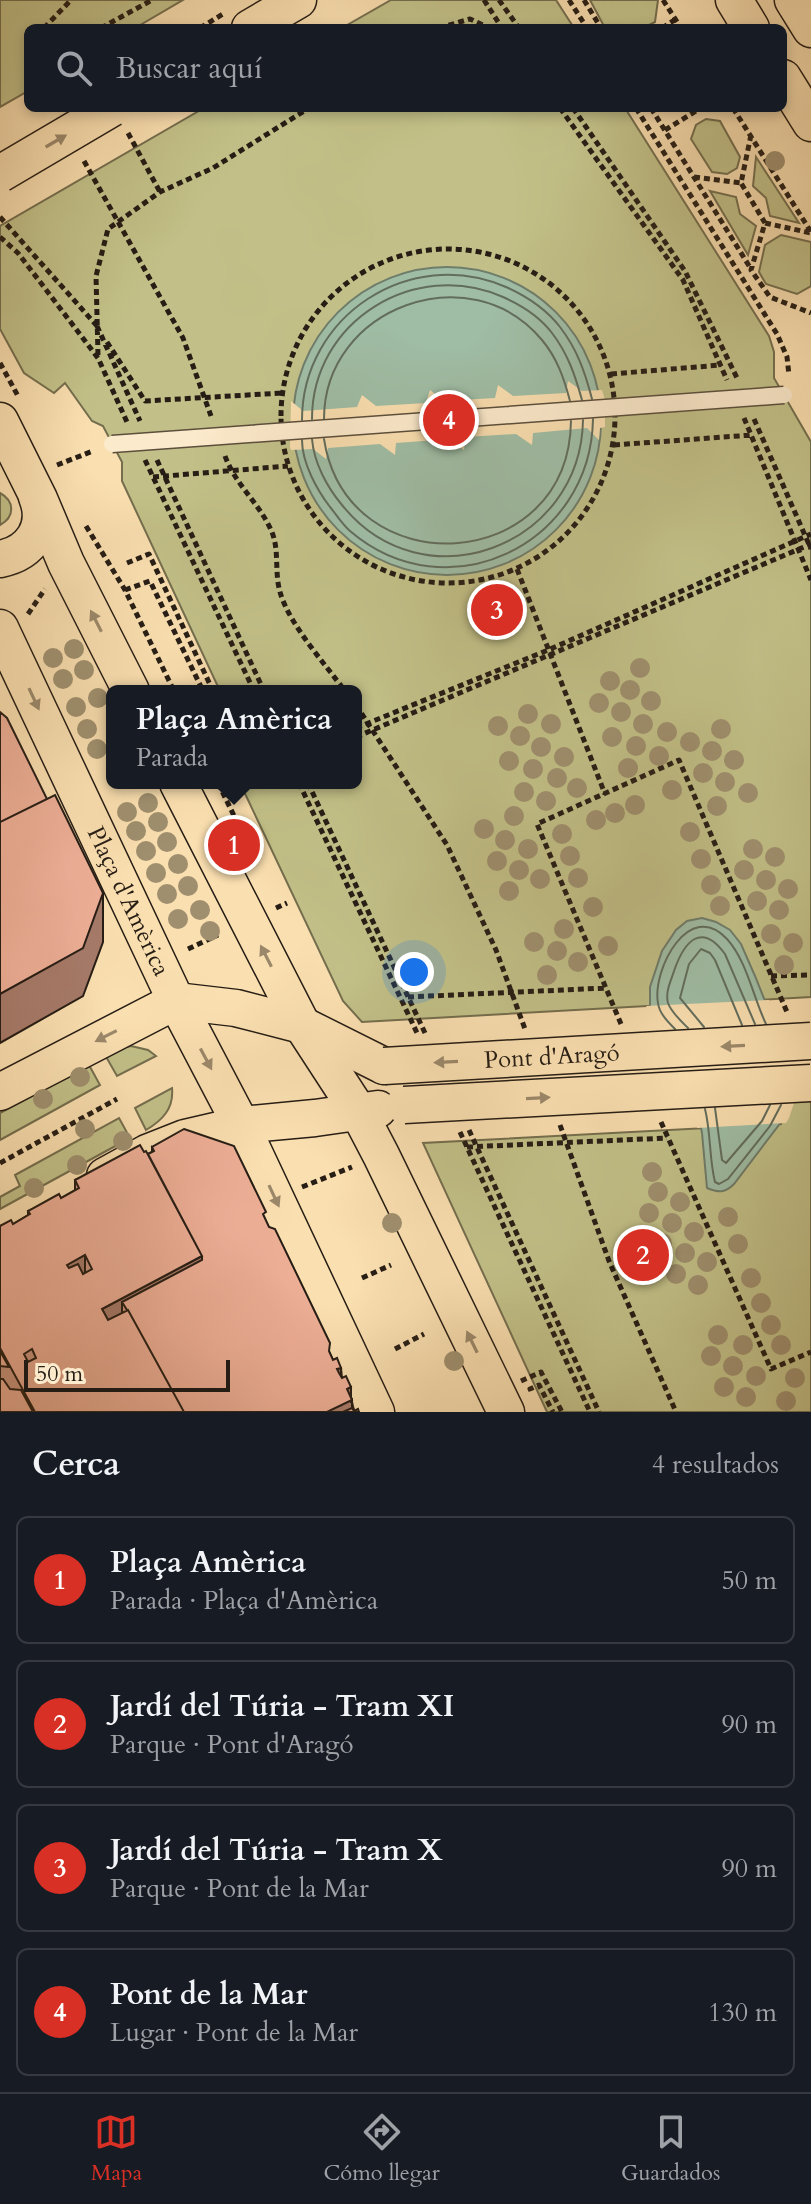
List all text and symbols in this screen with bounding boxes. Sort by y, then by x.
search box [24,24,787,112]
icon: search [52,46,96,90]
text: Buscar aquí [116,48,262,89]
one-way arrow [45,134,67,148]
pin: 4 [423,390,475,450]
pin: 3 [471,580,523,640]
one-way arrow [89,610,103,633]
popup [106,685,362,789]
one-way arrow [27,687,41,710]
text: Plaça Amèrica [136,699,332,740]
text: Parada [136,740,208,775]
pin: 1 [208,815,260,875]
street label: Plaça d'Amèrica [79,821,178,982]
one-way arrow [260,944,273,967]
your location [394,952,434,992]
one-way arrow [95,1030,118,1043]
street label: Pont d'Aragó [483,1036,620,1077]
one-way arrow [720,1040,745,1053]
one-way arrow [200,1048,213,1071]
one-way arrow [433,1056,458,1069]
one-way arrow [526,1091,551,1104]
one-way arrow [267,1184,281,1208]
pin: 2 [617,1225,669,1285]
one-way arrow [465,1330,479,1354]
scale bar [24,1356,230,1392]
text: 50 m [36,1359,83,1389]
text: Cerca [32,1441,120,1487]
text: 4 resultados [652,1447,779,1482]
text: Plaça Amèrica [110,1542,306,1583]
text: 1 [53,1563,67,1598]
text: 50 m [721,1563,777,1598]
text: Parada · Plaça d'Amèrica [110,1583,378,1618]
text: Jardí del Túria - Tram XI [110,1686,454,1727]
text: 2 [53,1707,67,1742]
text: 90 m [721,1707,777,1742]
text: Parque · Pont d'Aragó [110,1727,354,1762]
text: Jardí del Túria - Tram X [110,1830,443,1871]
text: 3 [53,1851,67,1886]
text: 90 m [721,1851,777,1886]
text: Parque · Pont de la Mar [110,1871,369,1906]
text: Pont de la Mar [110,1974,308,2015]
text: 4 [53,1995,67,2030]
text: 130 m [708,1995,777,2030]
text: Lugar · Pont de la Mar [110,2015,358,2050]
tab: Mapa [91,2110,142,2188]
tab: Cómo llegar [324,2110,440,2188]
tab: Guardados [621,2110,720,2188]

